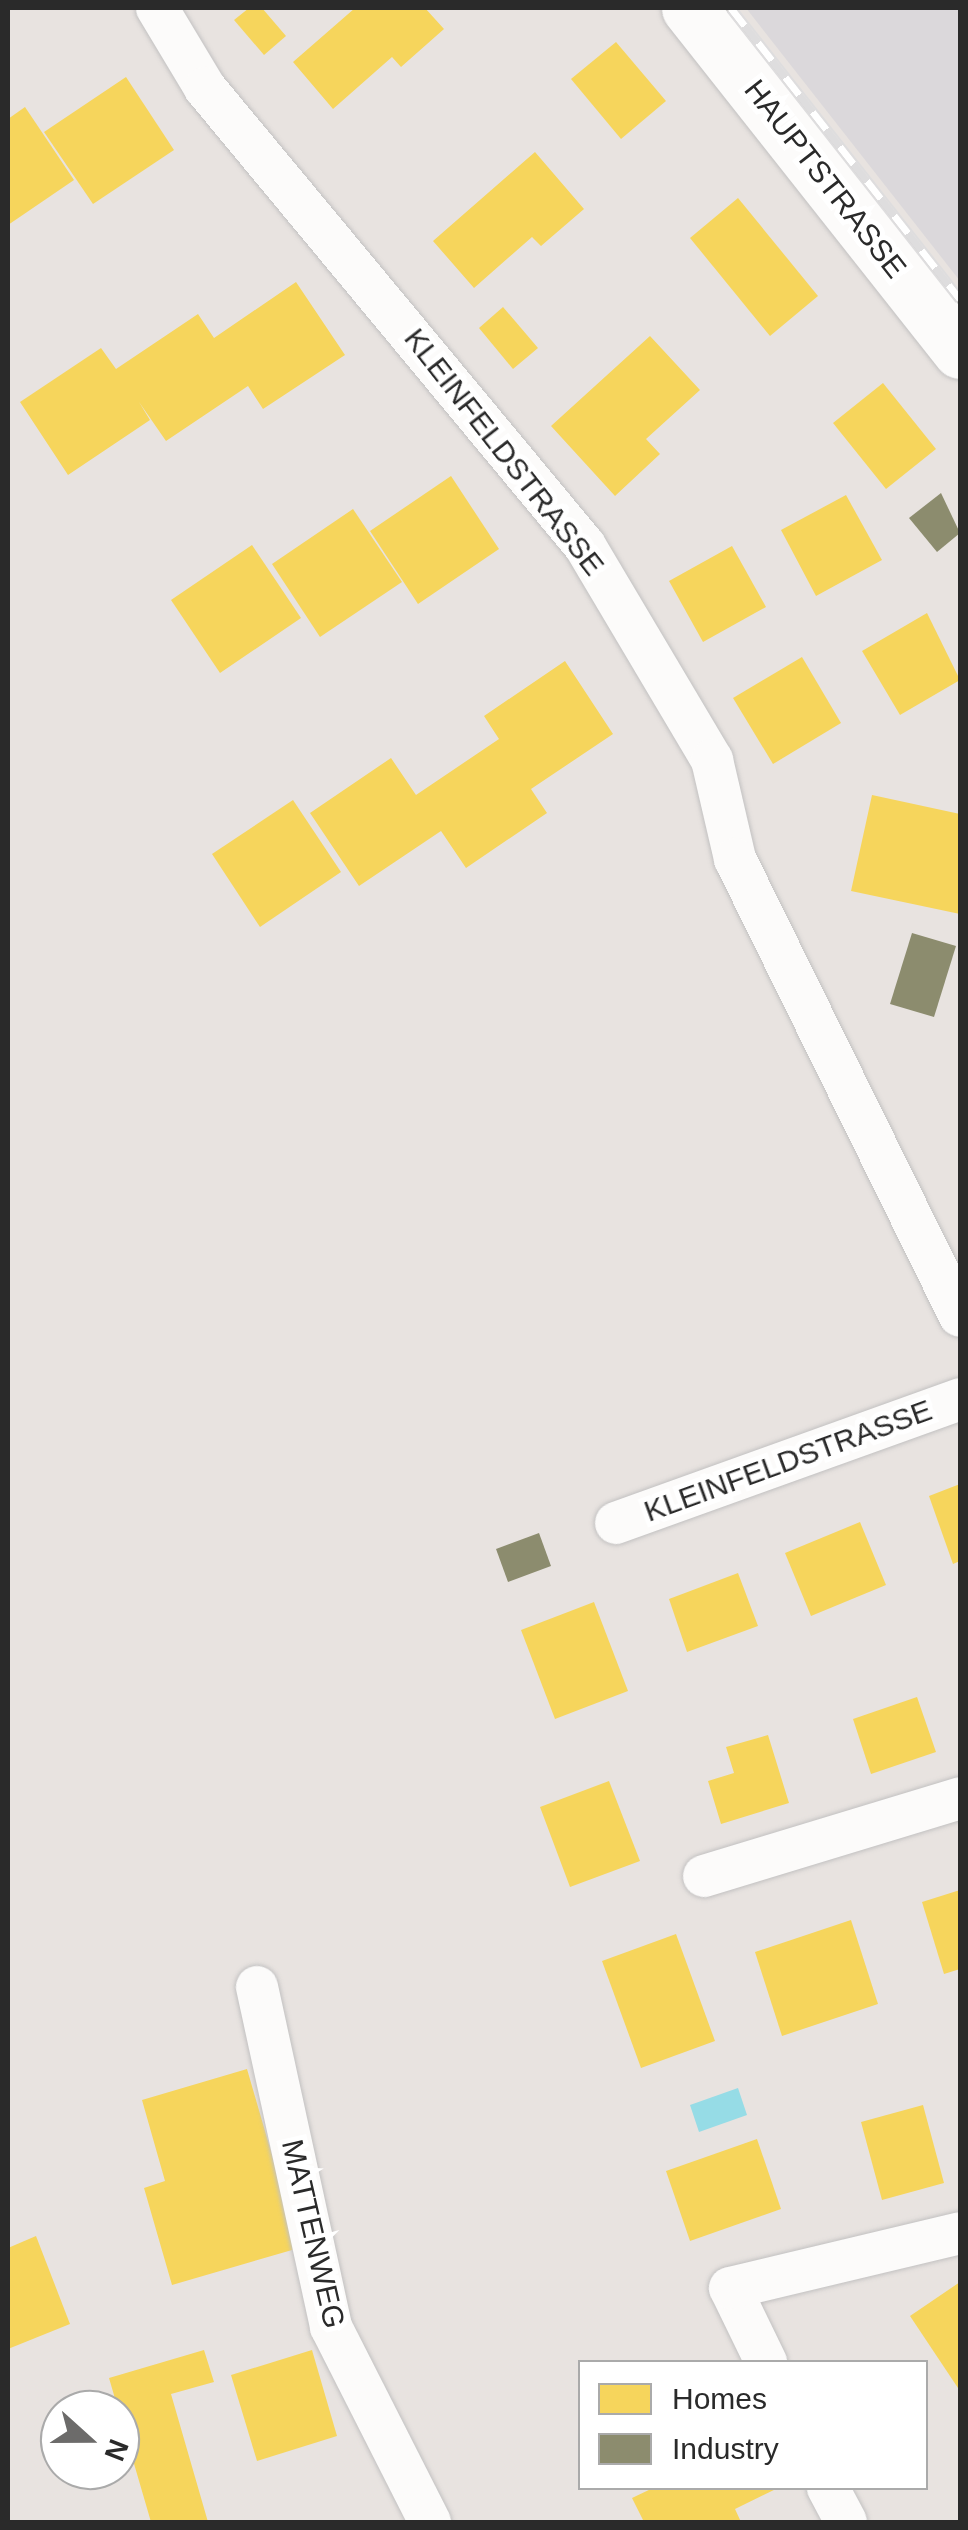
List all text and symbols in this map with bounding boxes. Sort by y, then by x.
street label: HAUPTSTRASSE [736,73,914,285]
street label: KLEINFELDSTRASSE [396,321,612,583]
street label: KLEINFELDSTRASSE [639,1392,937,1530]
street label: MATTENWEG [274,2136,352,2332]
legend [578,2360,928,2490]
text: Homes [672,2382,767,2415]
north arrow [40,2390,140,2490]
text: Industry [672,2432,779,2465]
text: N [99,2435,135,2465]

